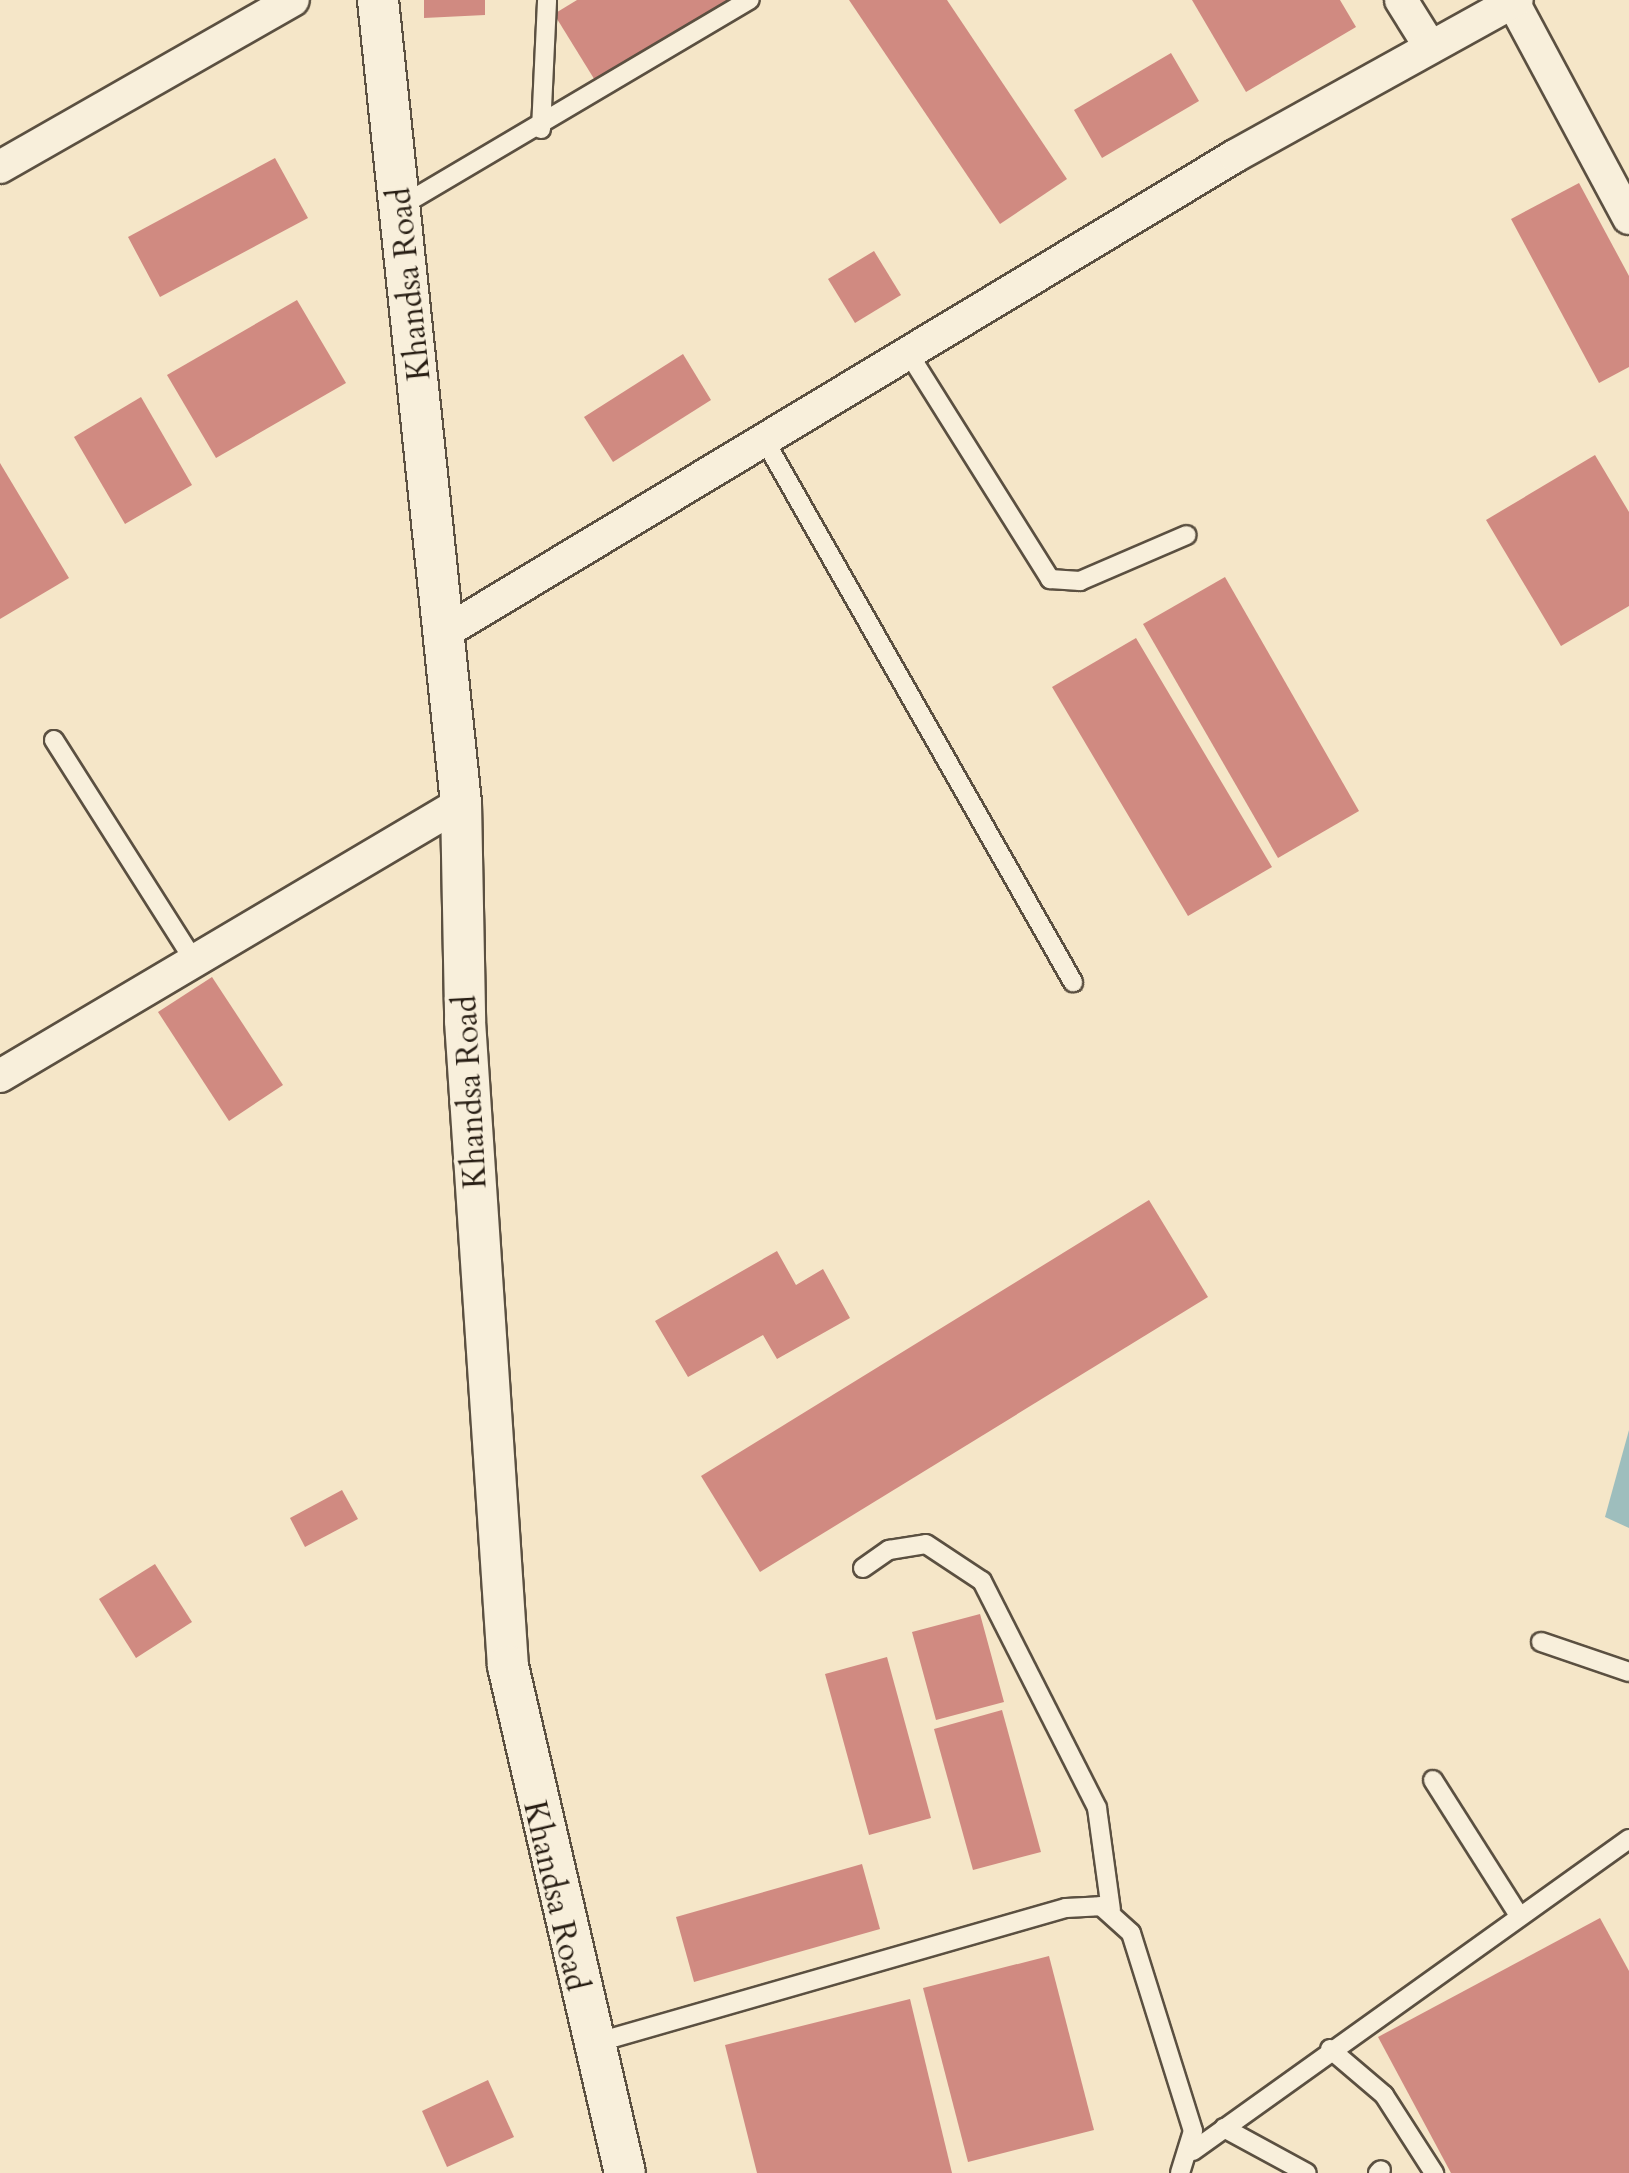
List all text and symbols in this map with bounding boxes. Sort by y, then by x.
street label: Khandsa Road [381,186,439,382]
street label: Khandsa Road [447,994,495,1190]
street label: Khandsa Road [514,1797,596,1995]

